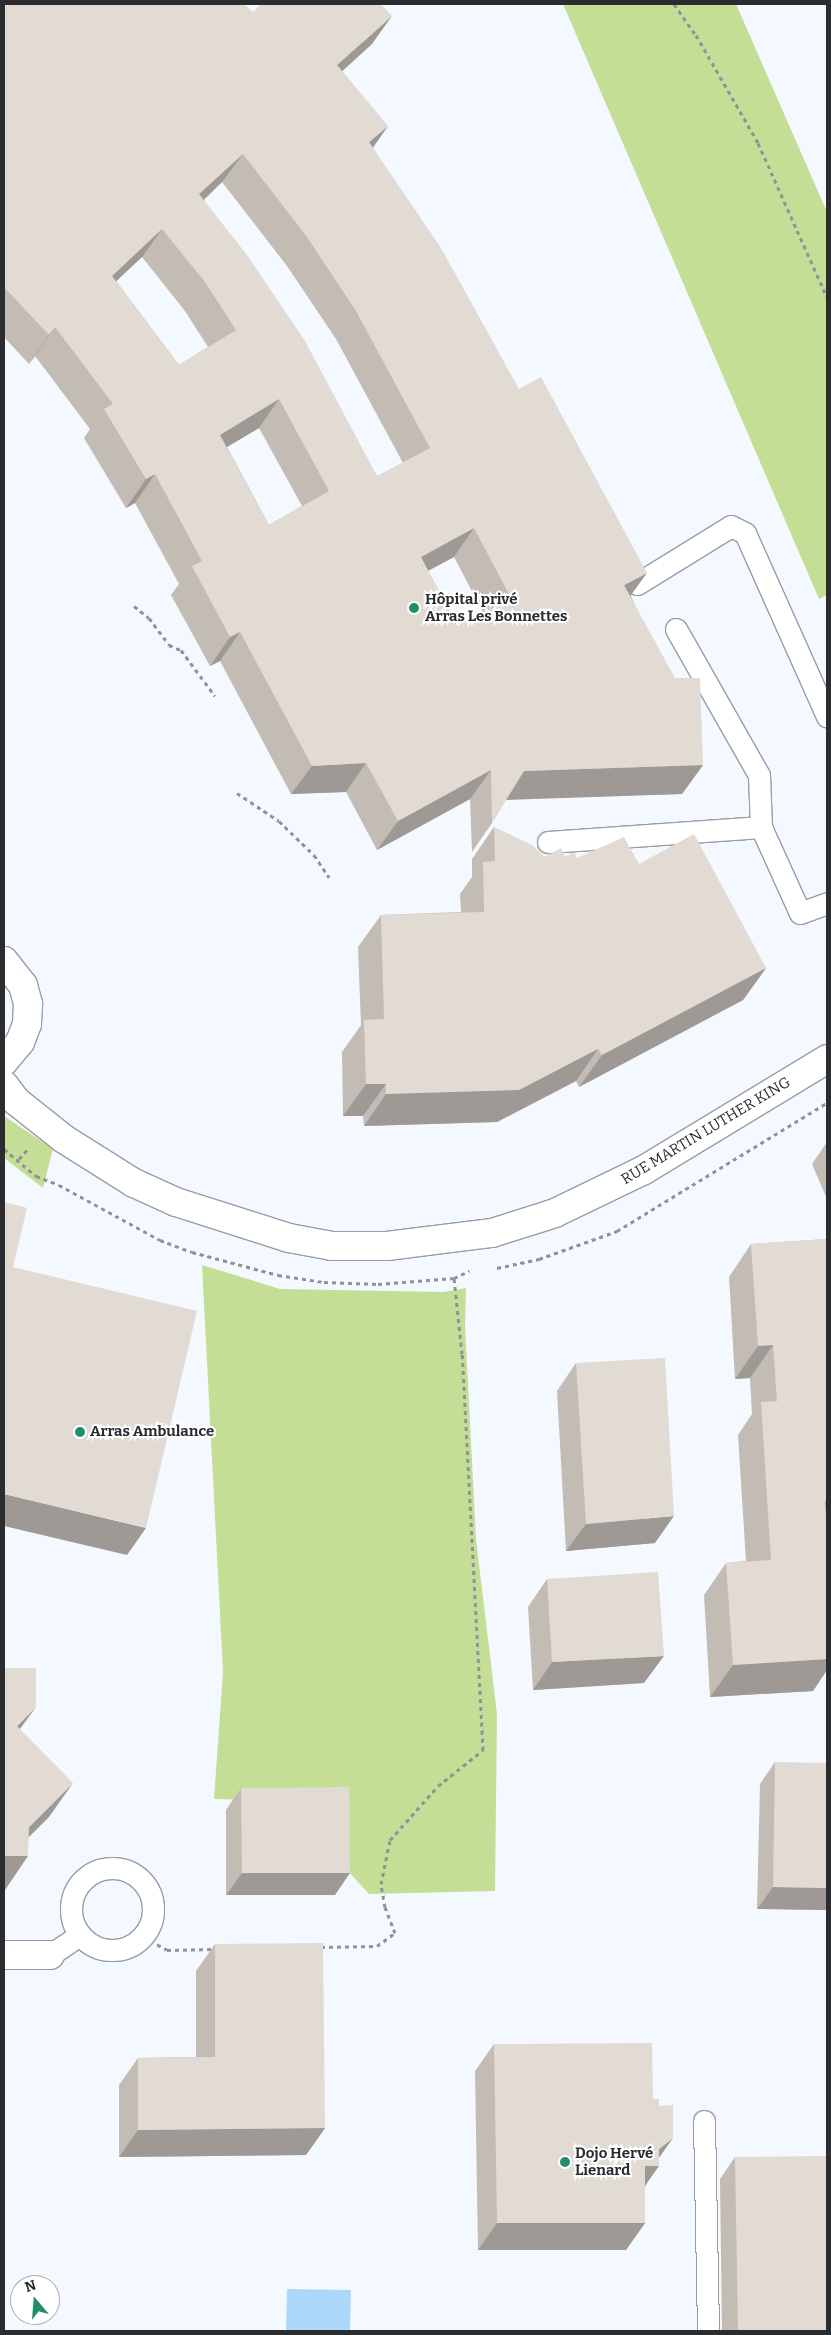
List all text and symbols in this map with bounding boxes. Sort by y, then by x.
place label: Hôpital privé Arras Les Bonnettes [425,590,567,625]
marker: Hôpital privé Arras Les Bonnettes [407,601,421,615]
street label: RUE MARTIN LUTHER KING [618,1073,794,1189]
place label: Arras Ambulance [90,1423,214,1441]
marker: Arras Ambulance [74,1426,86,1438]
place label: Dojo Hervé Lienard [575,2144,653,2179]
marker: Dojo Hervé Lienard [559,2156,571,2168]
north arrow [10,2275,60,2325]
text: N [23,2276,38,2296]

